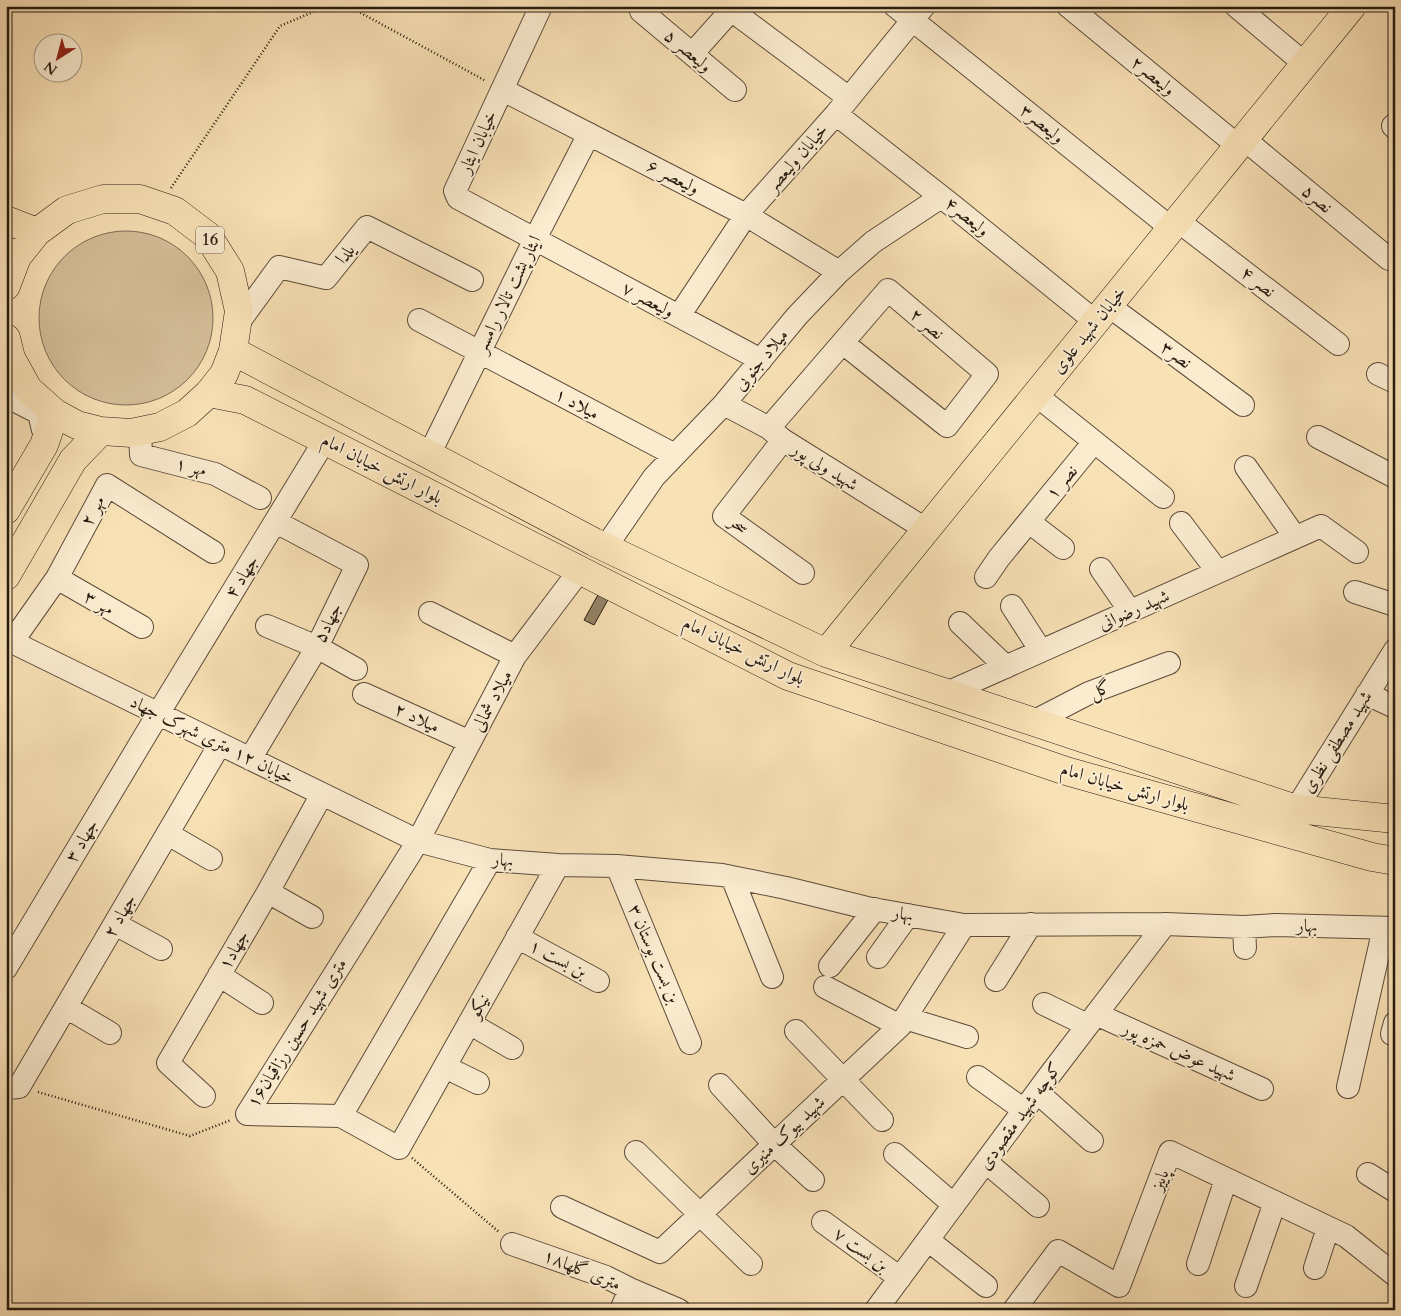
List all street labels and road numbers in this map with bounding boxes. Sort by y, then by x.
street label: ولیعصر ۵ [659,23,717,79]
street label: ولیعصر۲ [1125,50,1181,102]
street label: ولیعصر۳ [1014,98,1070,150]
street label: خیابان ایثار [452,107,503,179]
street label: خیابان ولیعصر [759,118,834,199]
street label: ولیعصر ۶ [642,153,704,201]
street label: نصر۵ [1296,179,1338,219]
street label: ولیعصر۴ [939,191,995,243]
road number: 16 [196,226,224,254]
street label: ایثار پشت تالار رامسر [468,231,547,359]
street label: یلدا [329,237,362,269]
street label: نصر ۴ [1235,260,1281,304]
street label: ولیعصر ۷ [617,276,679,324]
street label: خیابان شهید علوی [1046,281,1132,379]
street label: نصر ۲ [904,302,950,346]
street label: میلاد جنوبی [728,324,794,396]
street label: نصر۳ [1155,335,1197,375]
street label: میلاد ۱ [550,382,604,426]
street label: بلوار ارتش خیابان امام [316,428,447,513]
street label: شهید ولی پور [785,436,863,497]
street label: مهر ۱ [173,451,209,483]
street label: نصر ۱ [1040,459,1084,505]
street label: مهر ۲ [75,491,111,531]
street label: سحر [722,508,754,541]
street label: جهاد ۴ [219,551,265,603]
street label: شهید رضوانی [1095,583,1173,637]
street label: مهر ۳ [79,584,119,622]
street label: جهاد۵ [308,599,348,647]
street label: بلوار ارتش خیابان امام [677,611,809,694]
street label: میلاد شمالی [465,666,519,736]
street label: گل [1085,674,1115,706]
street label: شهید مصطفی نظری [1296,686,1378,798]
street label: خیابان ۱۲ متری شهرک جهاد [126,689,298,791]
street label: میلاد ۲ [390,697,444,739]
street label: بلوار ارتش خیابان امام [1057,757,1192,820]
street label: جهاد ۳ [59,815,105,867]
street label: بهار [489,846,515,874]
street label: جهاد ۲ [98,890,142,942]
street label: بن بست بوستان ۳ [622,900,686,1008]
street label: بهار [889,900,915,928]
street label: بهار [1294,913,1318,939]
street label: جهاد۱ [213,926,255,974]
street label: بن بست ۱ [525,933,592,985]
street label: ۱۶متری شهید حسین رزاقیان [241,954,353,1112]
street label: نیکو [461,989,496,1025]
street label: شهید عوض حمزه پور [1117,1015,1239,1088]
street label: کوچه شهید مقصودی [972,1057,1068,1175]
street label: شهید بیوک منیری [737,1090,831,1180]
street label: پاییز [1144,1164,1176,1196]
street label: بن بست ۷ [828,1222,894,1279]
street label: ۱۸متری گلها [539,1243,625,1297]

